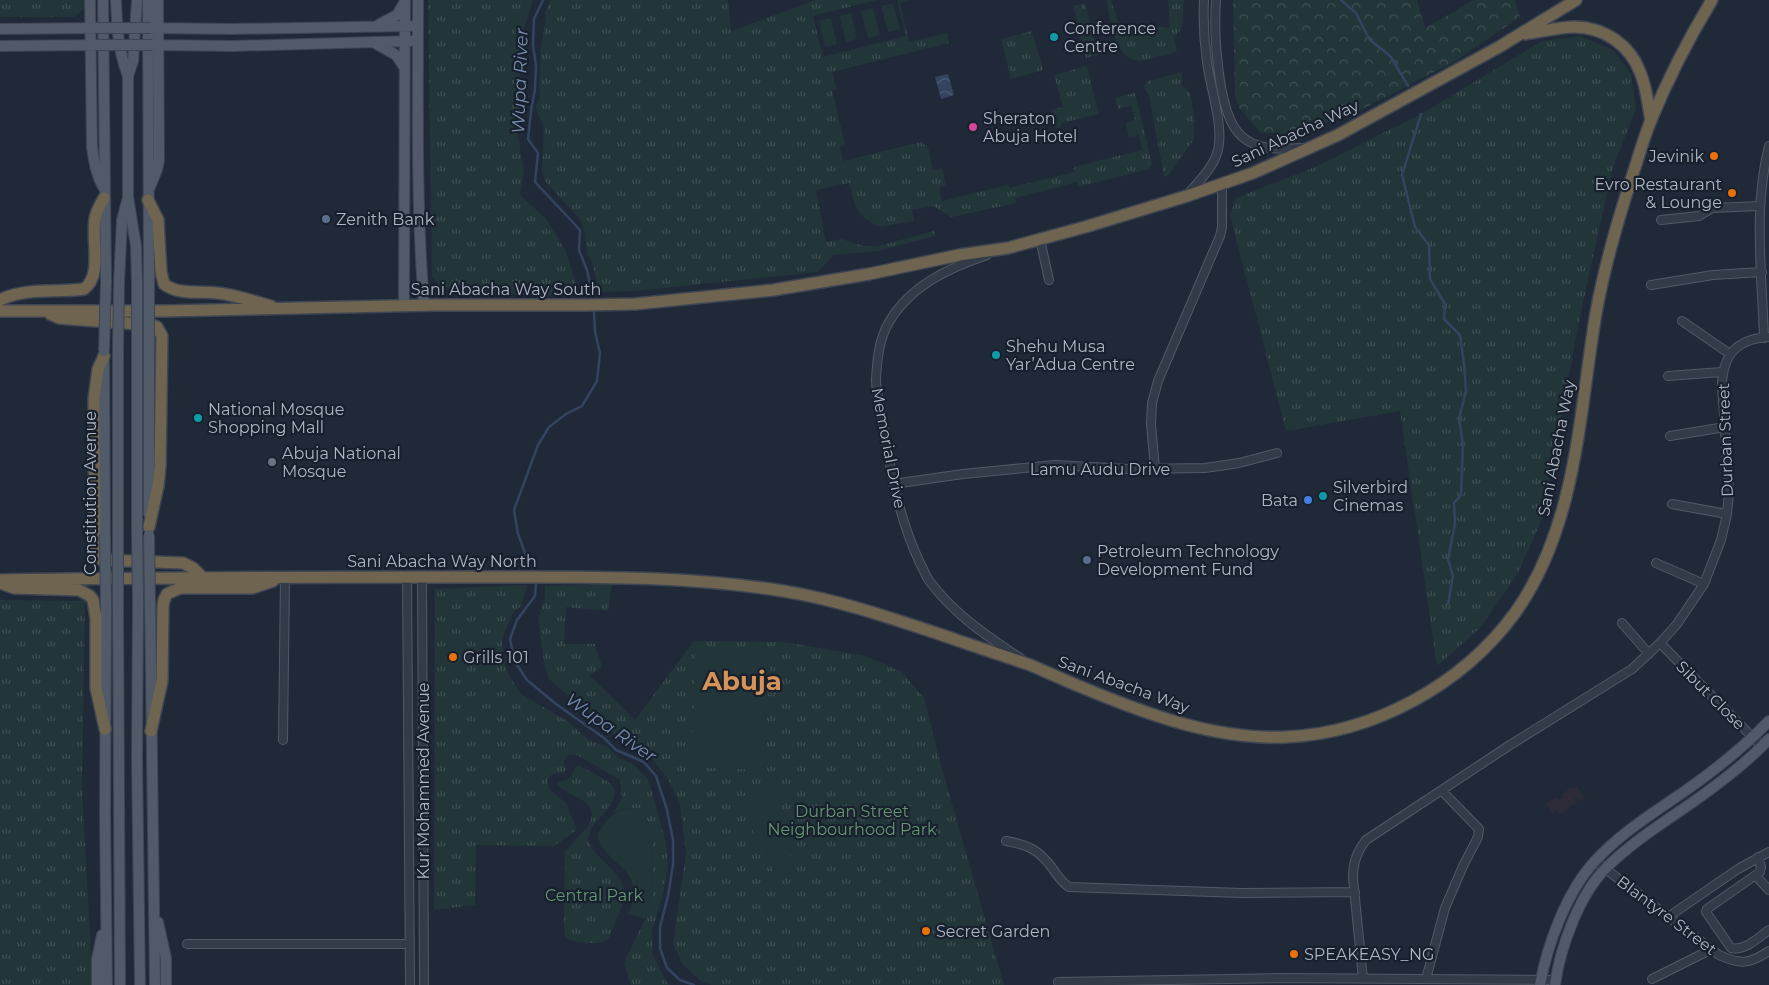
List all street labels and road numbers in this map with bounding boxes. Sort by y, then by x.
street label: Sani Abacha Way [1229,95,1362,171]
street label: Sani Abacha Way South [411,280,601,299]
street label: Sani Abacha Way [1534,378,1579,518]
street label: Durban Street [1714,382,1737,497]
street label: Memorial Drive [868,386,910,510]
street label: Constitution Avenue [81,411,100,575]
street label: Lamu Audu Drive [1030,460,1170,479]
street label: Sani Abacha Way North [347,552,537,571]
street label: Sani Abacha Way [1056,652,1192,717]
street label: Sibut Close [1672,657,1749,734]
street label: Kur Mohammed Avenue [414,682,433,880]
street label: Blantyre Street [1613,872,1721,959]

